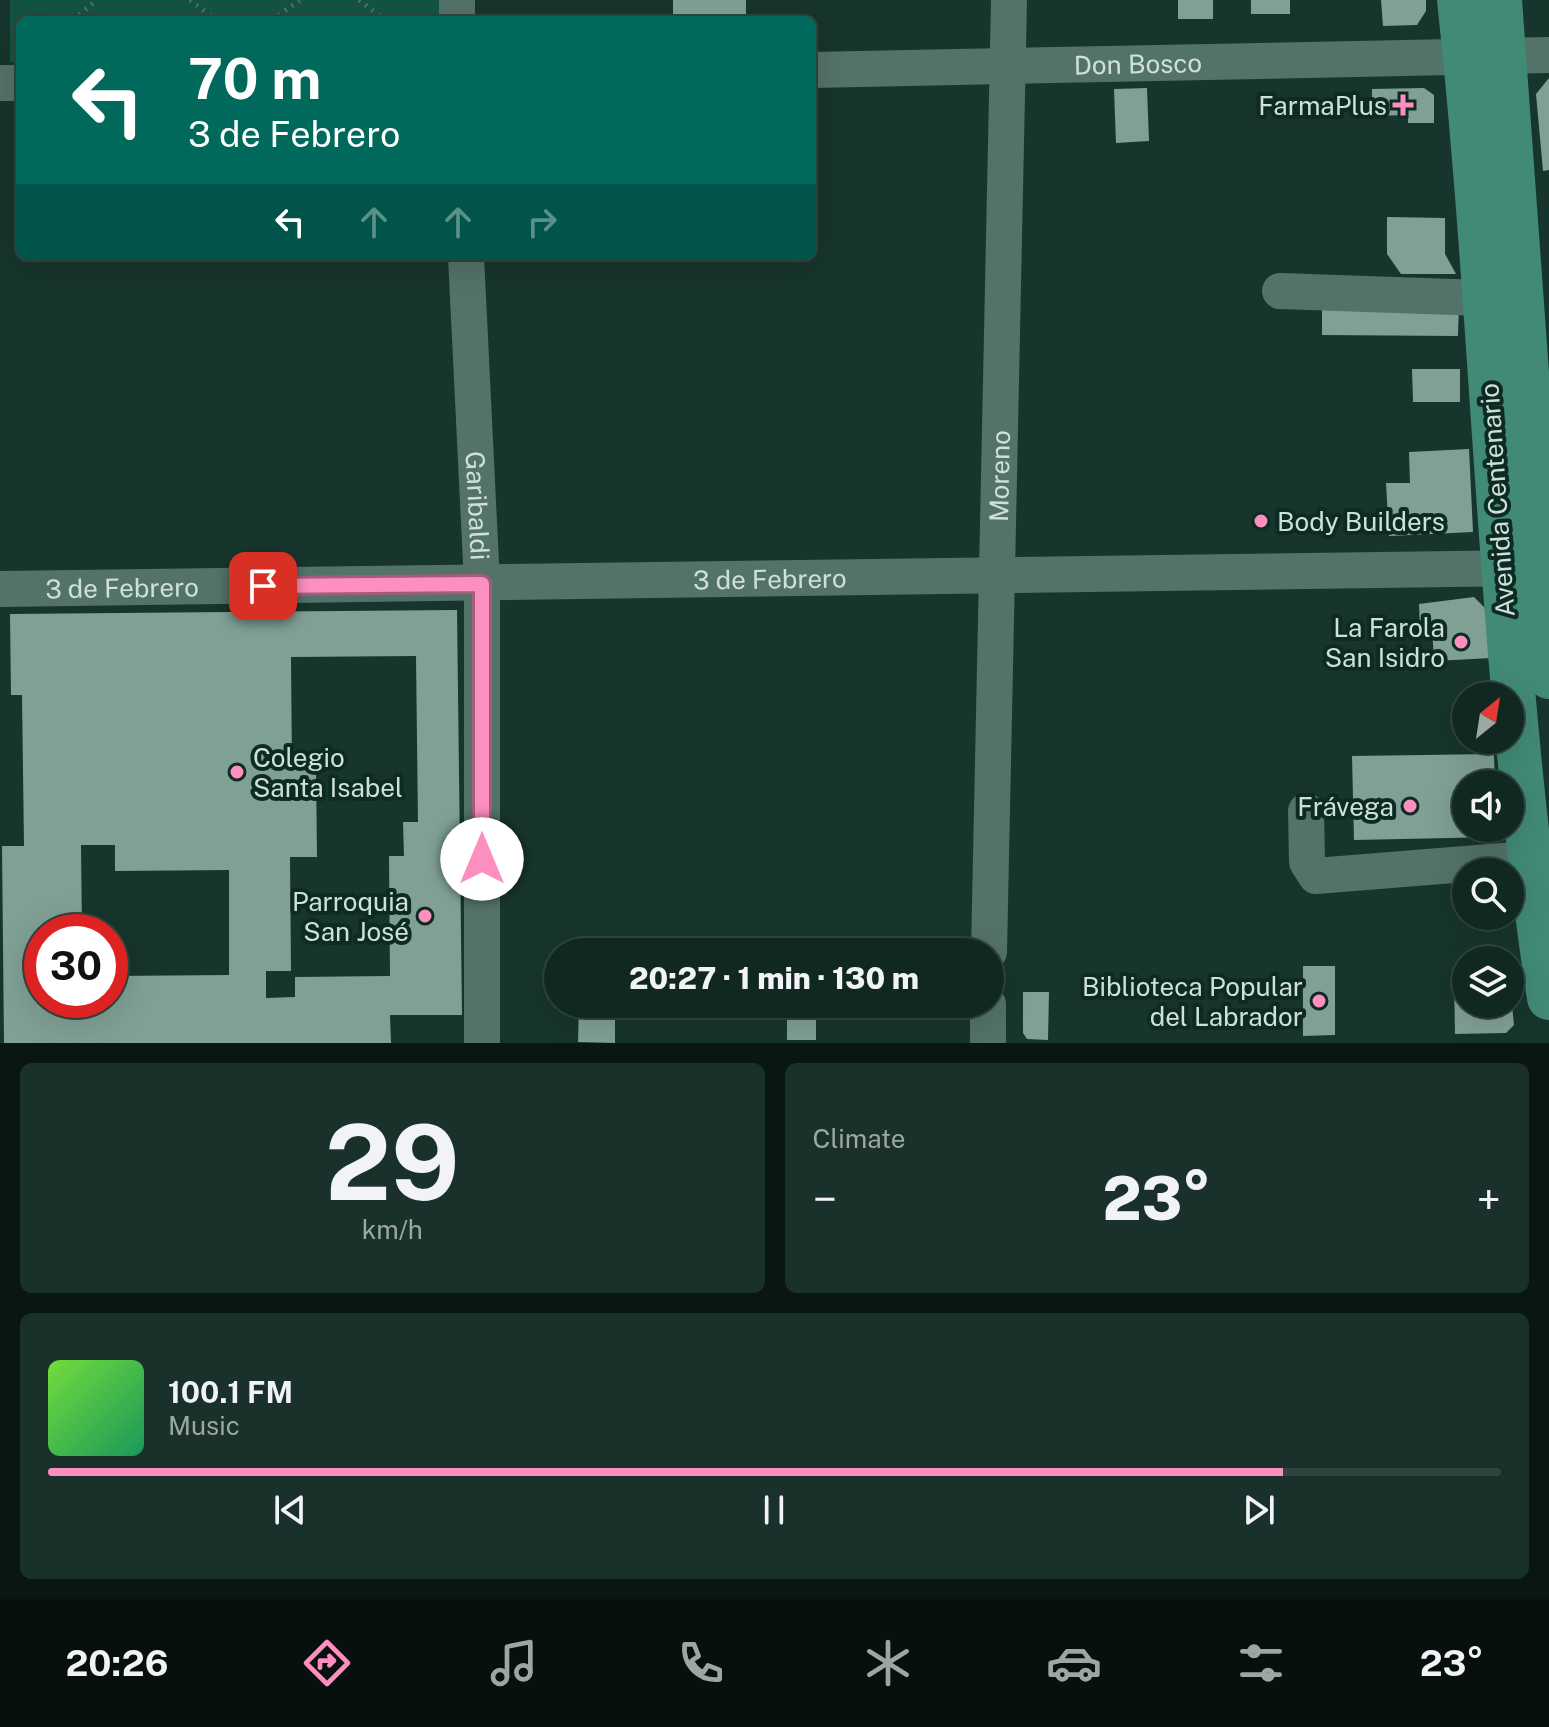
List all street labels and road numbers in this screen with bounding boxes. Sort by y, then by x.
street label: Don Bosco [1074,47,1202,80]
street label: Avenida Centenario [1473,382,1521,618]
street label: Moreno [983,430,1015,522]
street label: Garibaldi [460,450,496,561]
street label: 3 de Febrero [693,562,847,595]
street label: 3 de Febrero [45,571,199,604]

